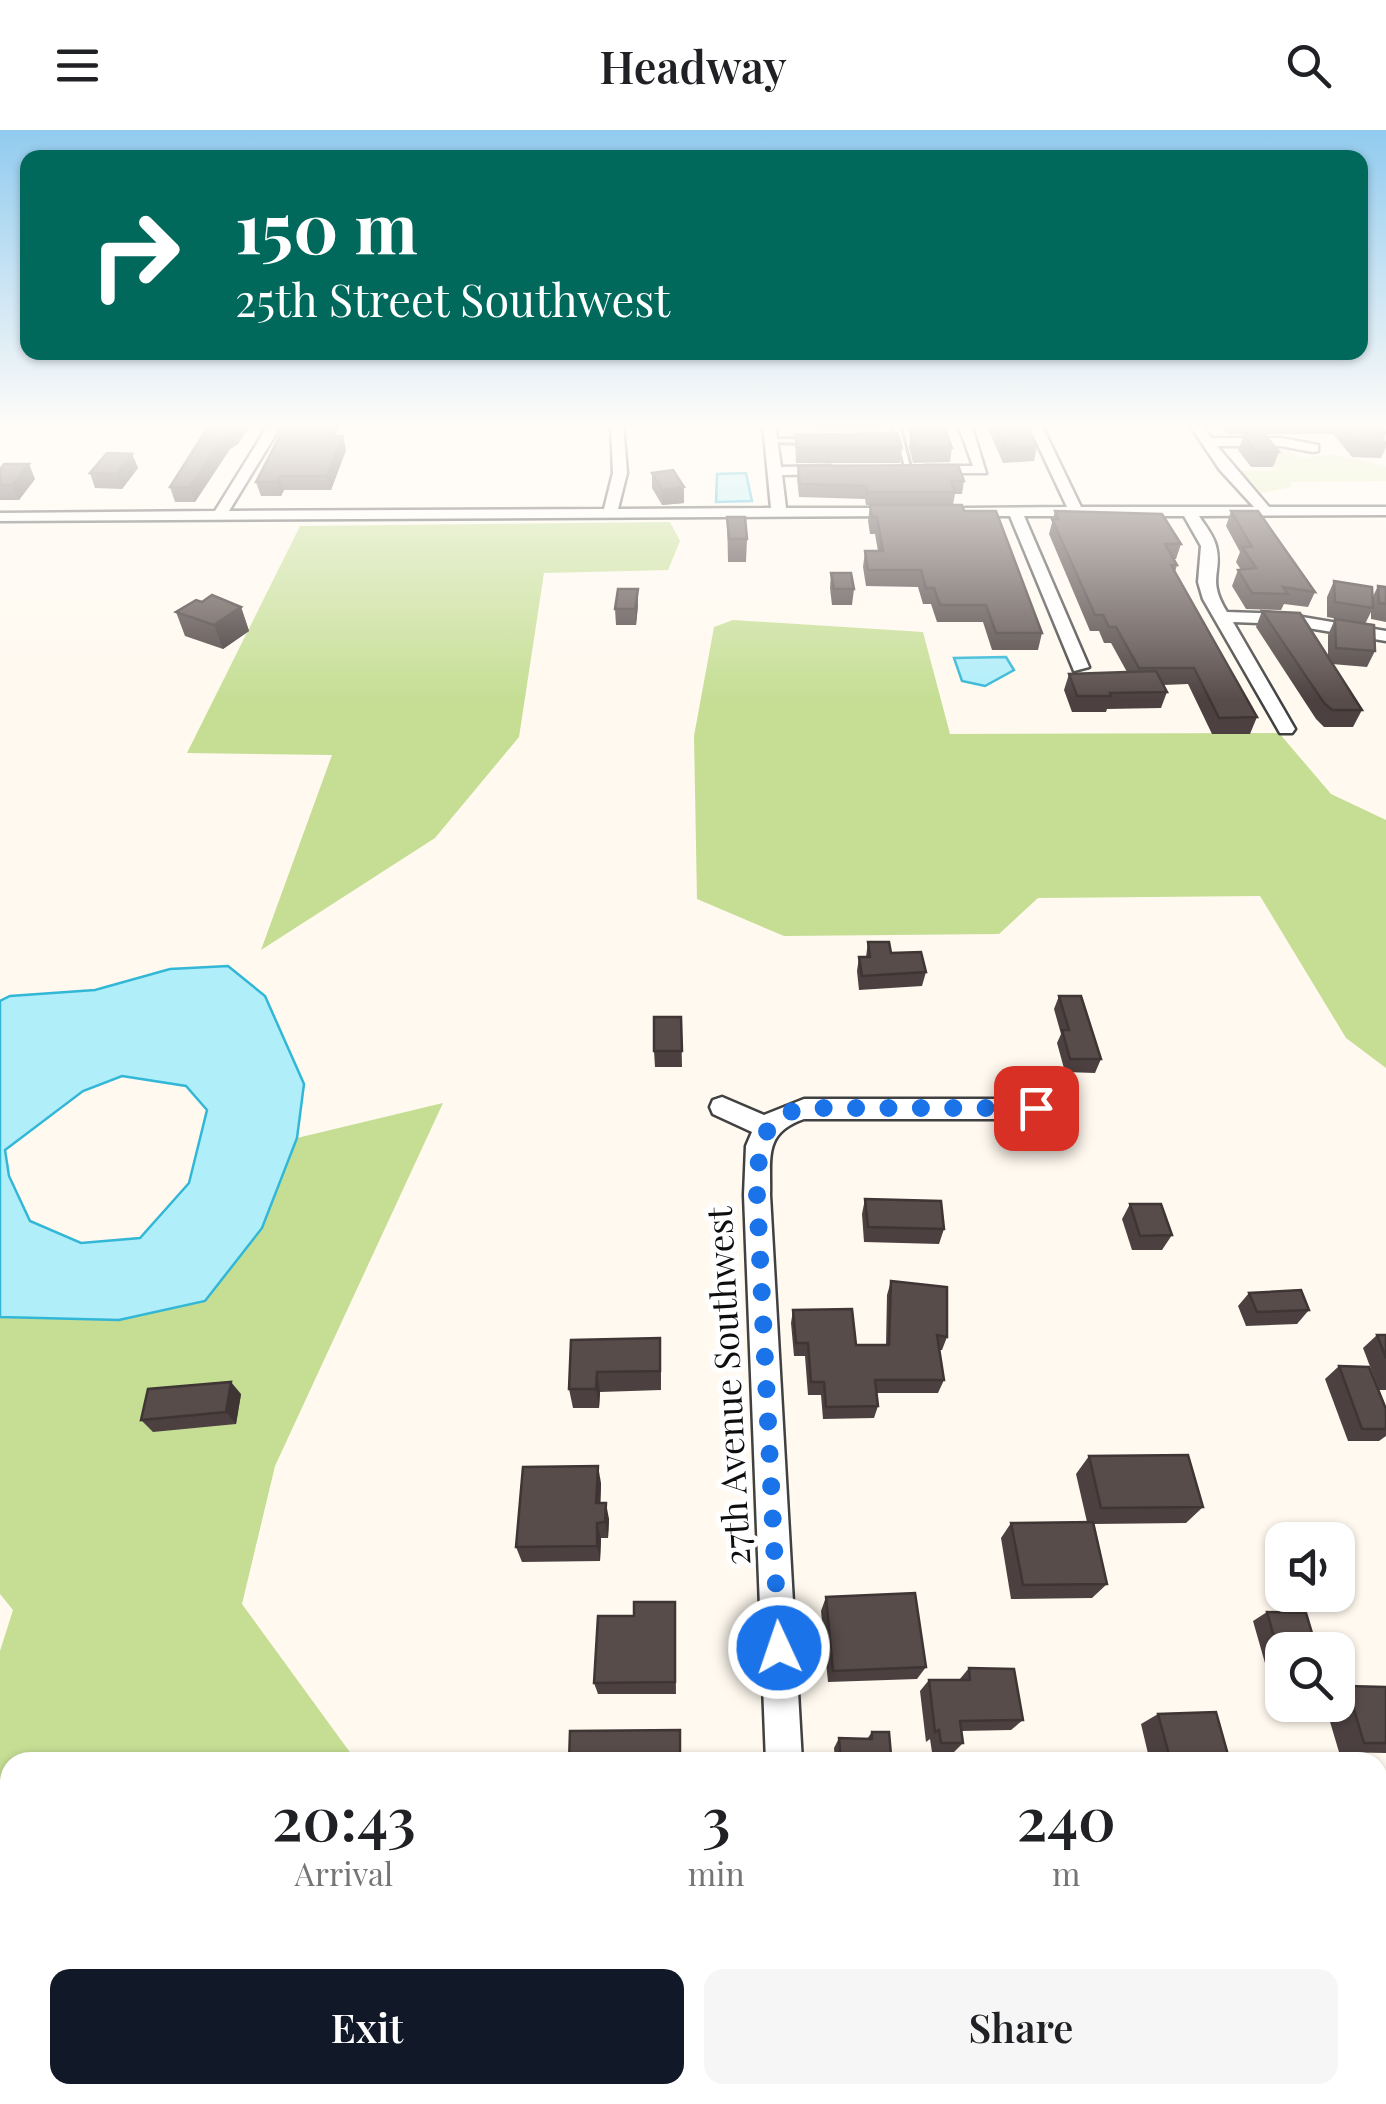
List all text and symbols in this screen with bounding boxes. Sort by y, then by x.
text: Headway [599,35,787,95]
icon: menu [50,38,105,93]
icon: search [1281,38,1336,93]
text: 150 m [235,178,418,272]
icon: right [70,190,200,320]
text: 25th Street Southwest [235,268,670,328]
pin [994,1066,1079,1151]
icon: arrive [1009,1081,1064,1136]
street label: 27th Avenue Southwest [694,1205,759,1567]
map controls [1265,1522,1355,1722]
button: sound [1265,1522,1355,1612]
position arrow [727,1596,831,1700]
button: search [1265,1632,1355,1722]
text: 20:43 [272,1776,416,1856]
text: 3 [702,1776,730,1856]
text: 240 [1017,1776,1116,1856]
text: Arrival [295,1851,393,1894]
text: min [688,1851,745,1894]
text: m [1052,1851,1080,1894]
button: Exit [50,1969,684,2084]
button: Share [704,1969,1338,2084]

